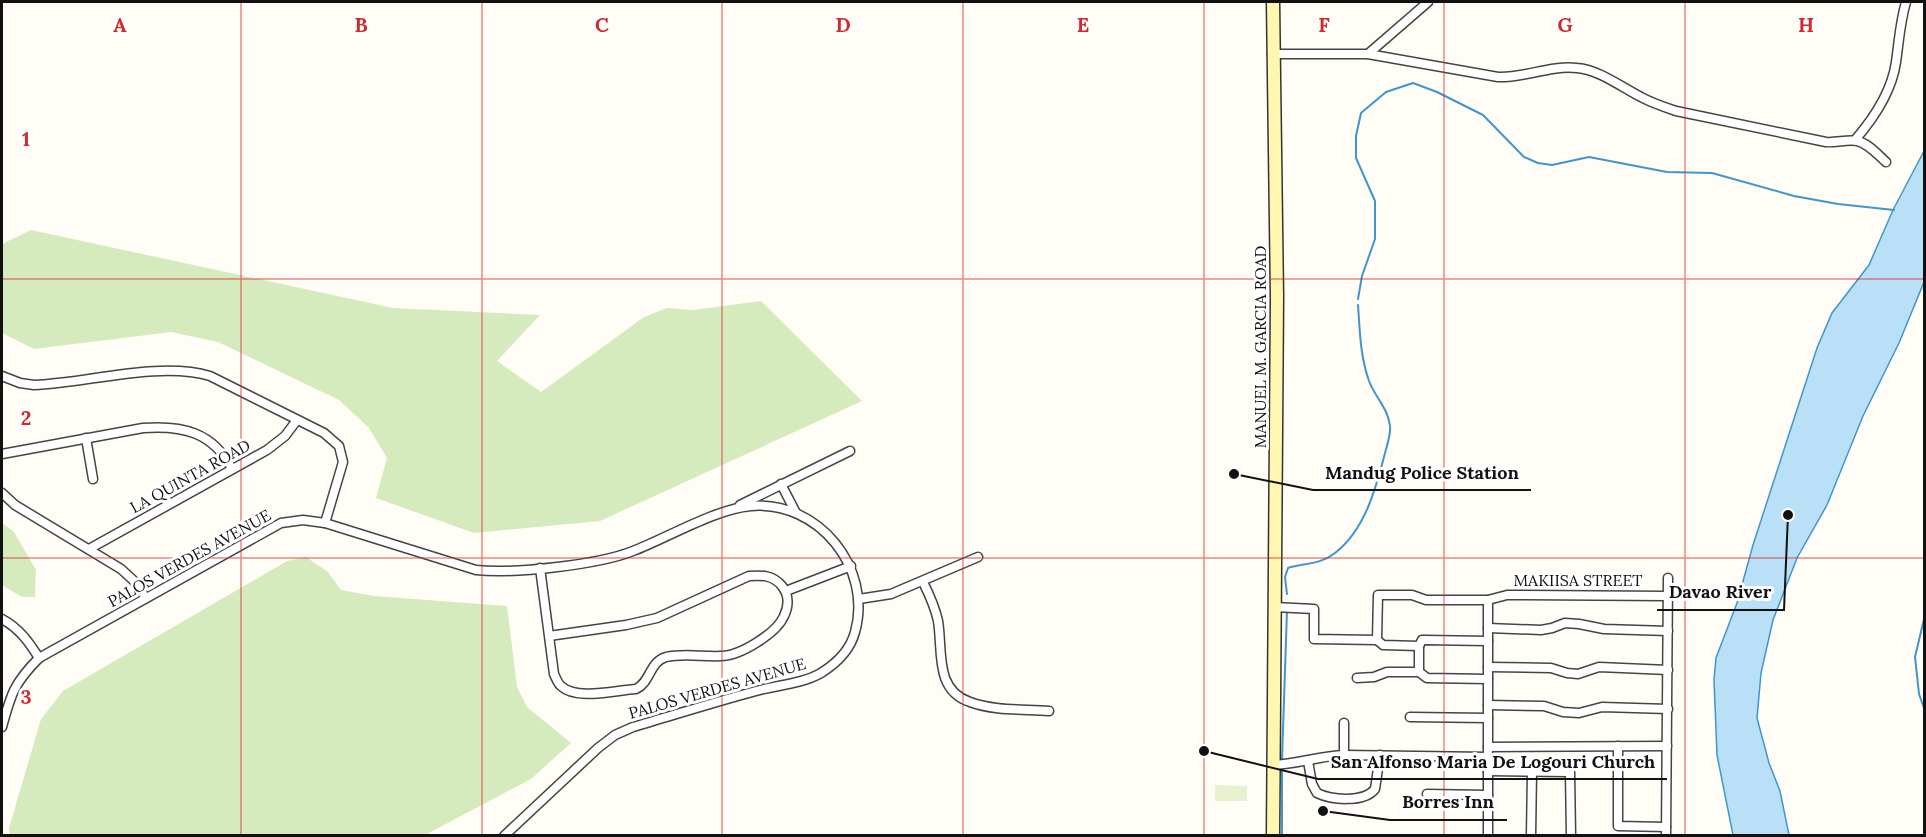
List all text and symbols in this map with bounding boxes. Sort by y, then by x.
text: A [113,12,127,37]
text: B [354,12,368,37]
text: C [595,12,609,37]
text: D [835,12,851,37]
text: E [1077,12,1089,37]
text: F [1318,12,1330,37]
text: G [1557,12,1573,37]
text: H [1798,12,1814,37]
text: 1 [22,126,30,151]
street label: MANUEL M. GARCIA ROAD [1250,246,1270,448]
text: 2 [21,405,31,430]
street label: LA QUINTA ROAD [126,435,254,517]
callout: Mandug Police Station [1313,454,1531,490]
text: Mandug Police Station [1325,461,1519,484]
street label: PALOS VERDES AVENUE [104,505,274,611]
street label: MAKIISA STREET [1513,570,1643,590]
callout: Davao River [1657,574,1784,610]
text: Davao River [1669,580,1772,603]
street label: PALOS VERDES AVENUE [626,653,808,723]
text: 3 [20,684,32,709]
callout: San Alfonso Maria De Logouri Church [1318,743,1667,779]
text: San Alfonso Maria De Logouri Church [1331,750,1655,773]
callout: Borres Inn [1390,784,1507,820]
text: Borres Inn [1402,790,1495,813]

